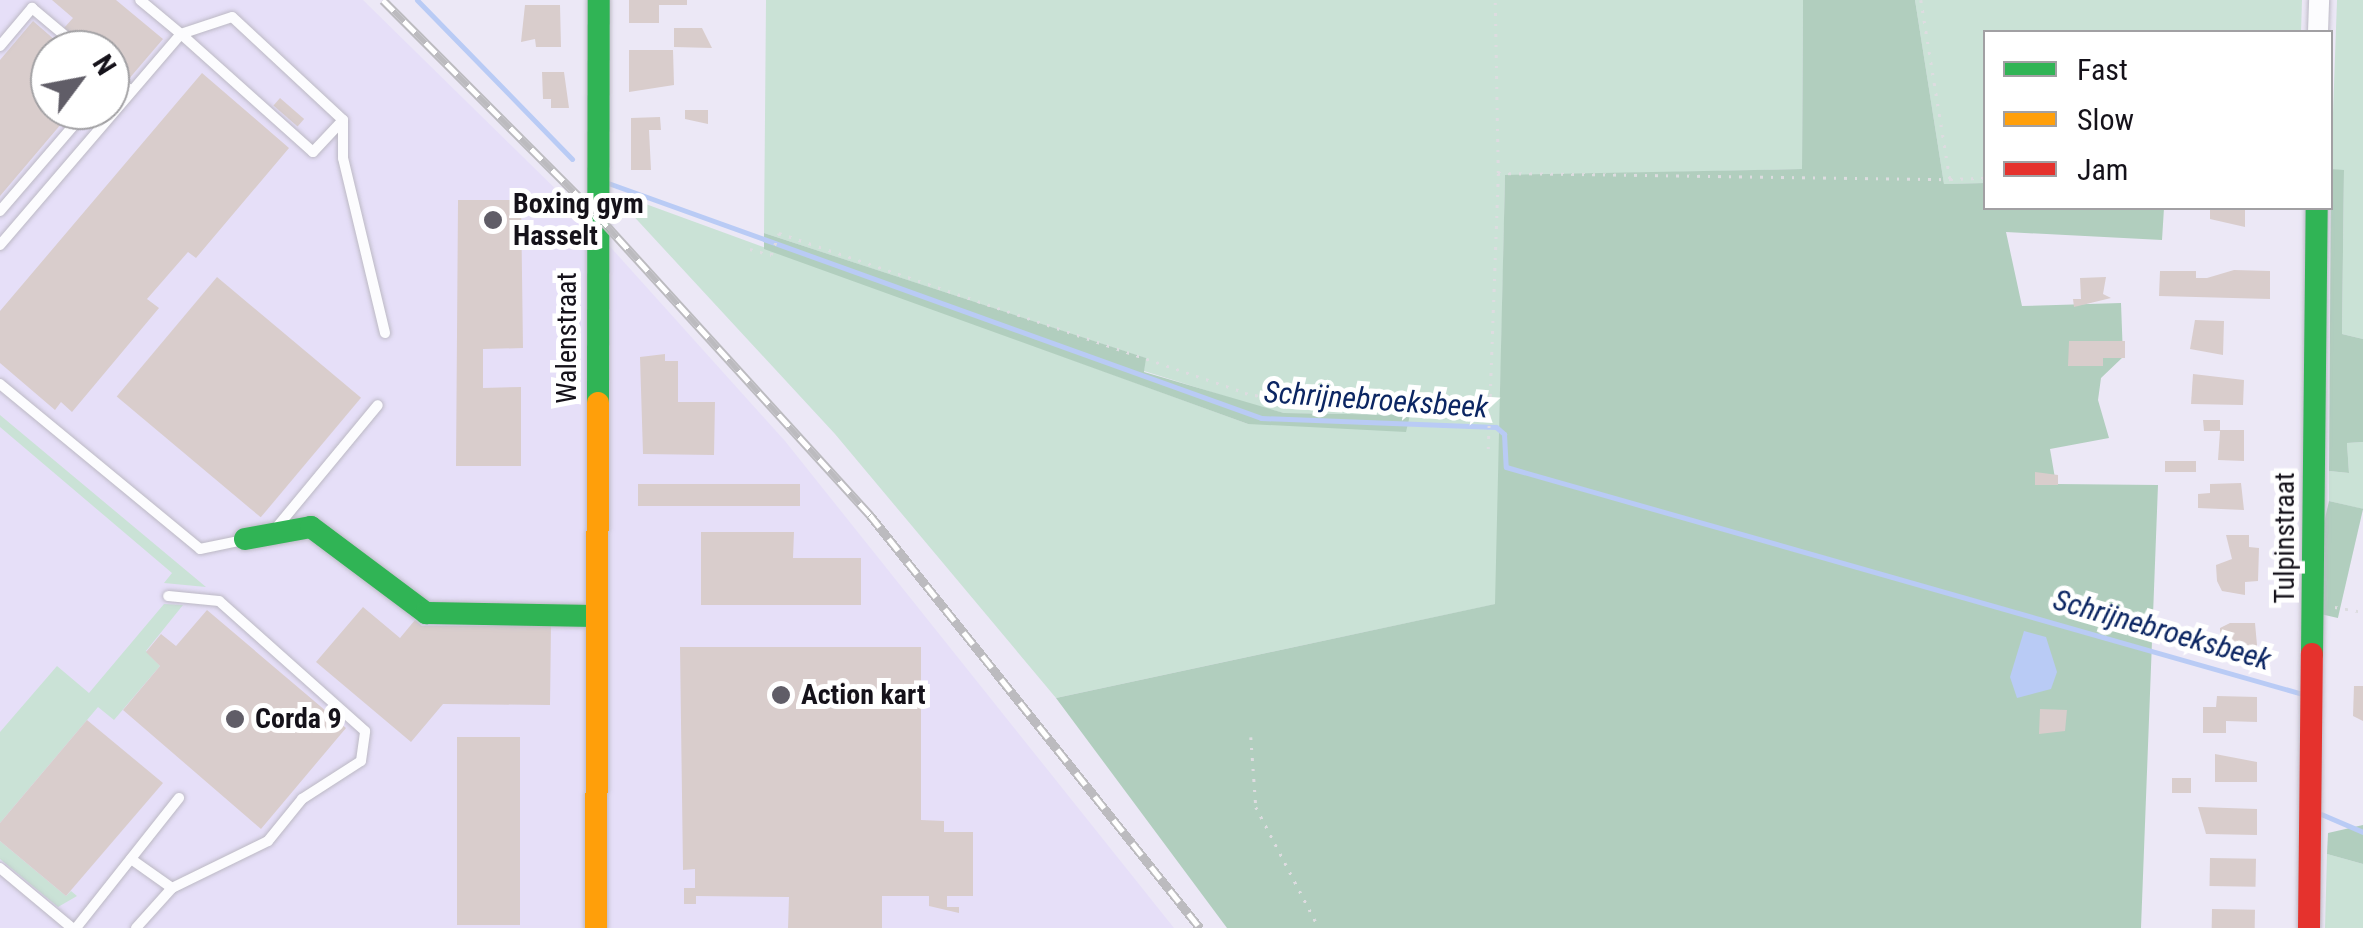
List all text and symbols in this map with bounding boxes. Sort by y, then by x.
north arrow [30,30,130,130]
legend [1983,30,2333,210]
text: N [86,49,123,81]
text: Fast [2077,52,2128,87]
text: Slow [2077,102,2134,137]
text: Jam [2077,152,2128,187]
place label: Boxing gym Hasselt [513,187,644,253]
marker: Boxing gym Hasselt [482,209,504,231]
street label: Walenstraat [550,272,584,404]
water label: Schrijnebroeksbeek [1263,374,1489,426]
street label: Tulpinstraat [2268,472,2302,604]
water label: Schrijnebroeksbeek [2049,582,2275,678]
place label: Action kart [801,678,926,712]
marker: Action kart [770,684,792,706]
place label: Corda 9 [255,702,342,736]
marker: Corda 9 [224,708,246,730]

